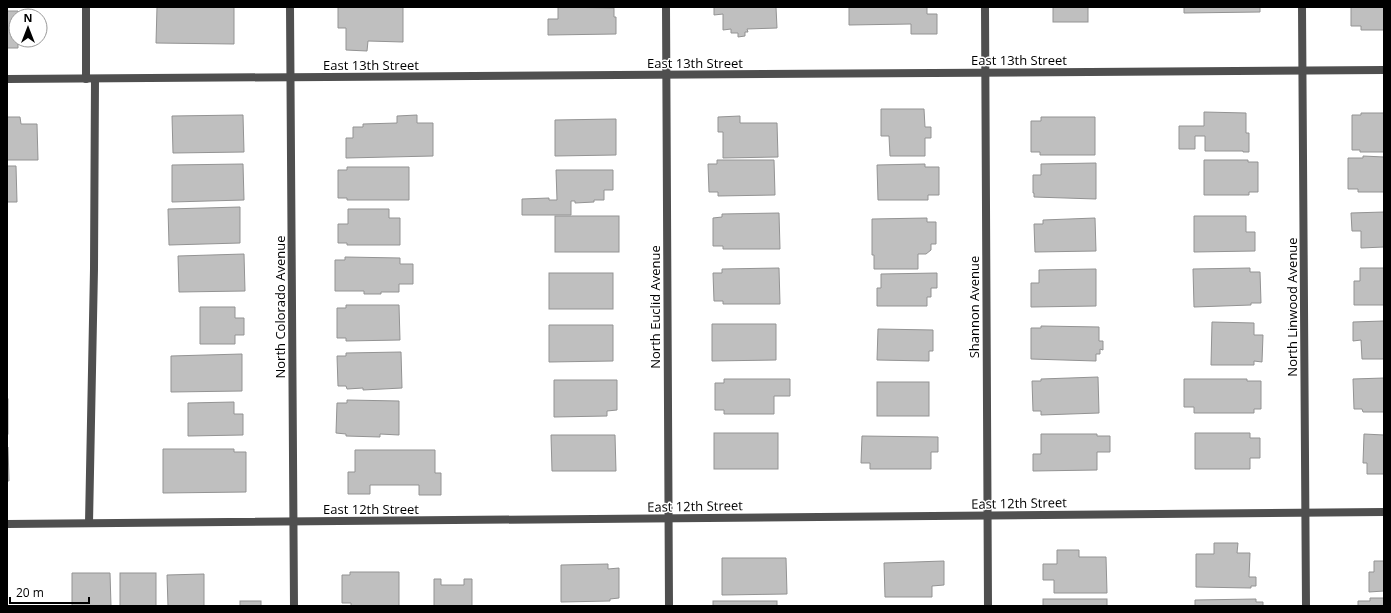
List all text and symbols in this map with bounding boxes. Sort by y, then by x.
north arrow [8,8,48,48]
text: N [24,10,32,25]
street label: East 13th Street [971,51,1067,69]
street label: East 13th Street [647,54,743,72]
street label: East 13th Street [323,56,419,74]
street label: North Colorado Avenue [271,236,289,378]
street label: North Linwood Avenue [1283,237,1301,377]
street label: North Euclid Avenue [646,245,664,369]
street label: Shannon Avenue [965,256,983,358]
street label: East 12th Street [971,493,1067,513]
street label: East 12th Street [647,496,743,516]
street label: East 12th Street [323,500,419,518]
scale bar [10,579,89,605]
text: 20 m [16,584,44,601]

